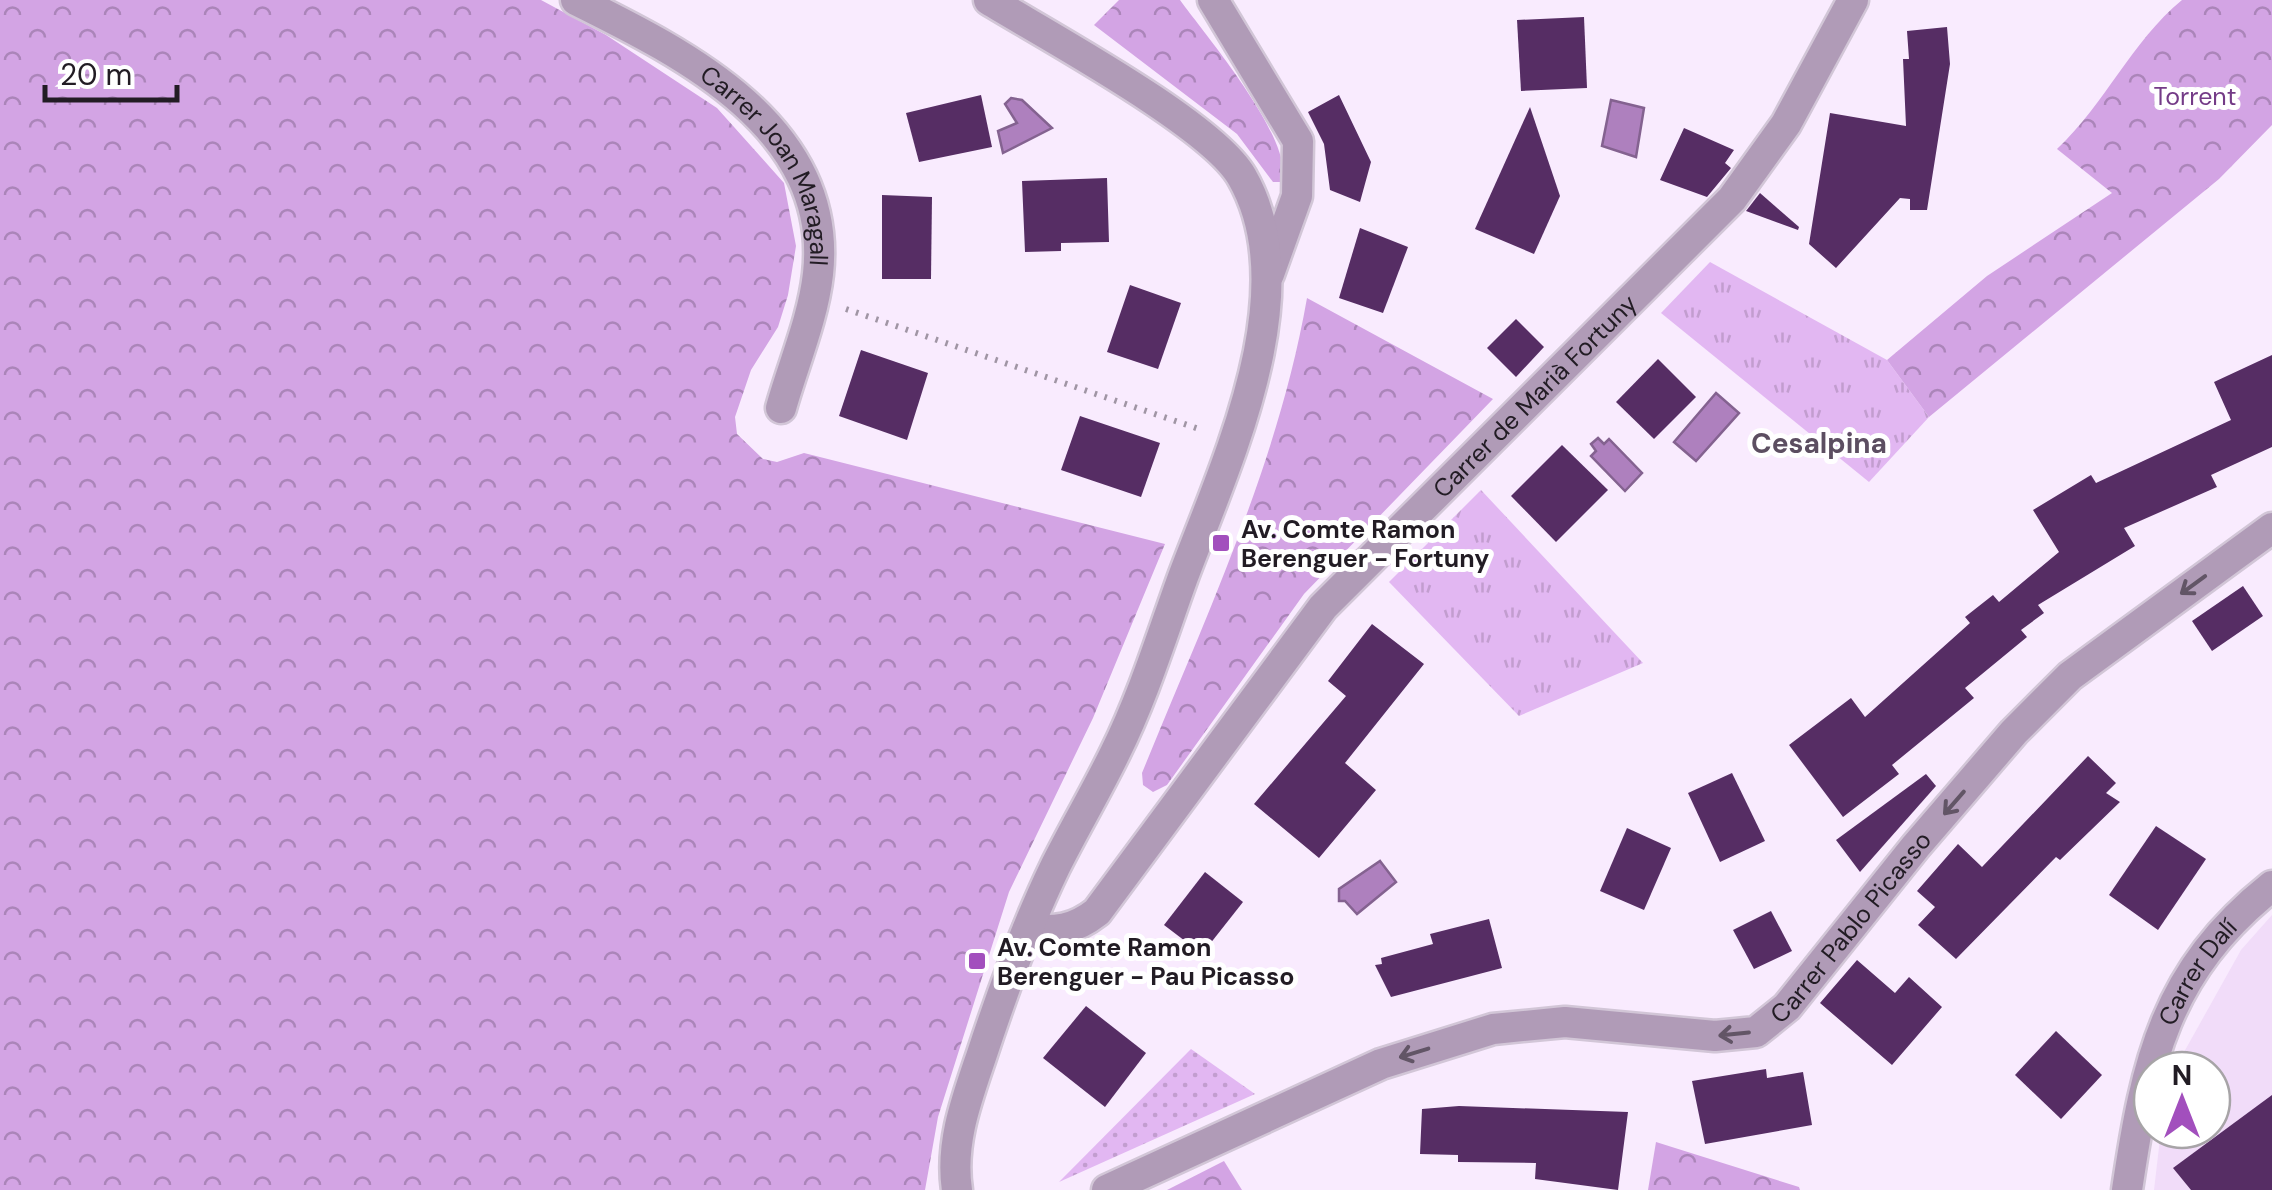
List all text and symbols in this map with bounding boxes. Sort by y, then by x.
scale bar [45,40,178,102]
text: 20 m [60,55,132,94]
street label: Carrer Joan Maragall [694,58,836,267]
park label: Torrent [2154,80,2236,113]
street label: Carrer de Marià Fortuny [1426,287,1644,505]
district label: Cesalpina [1751,425,1887,462]
place label: Av. Comte Ramon Berenguer - Fortuny [1241,513,1489,575]
marker: Av. Comte Ramon Berenguer - Fortuny [1210,532,1232,554]
one-way arrow [2180,575,2207,596]
one-way arrow [1943,789,1965,815]
street label: Carrer Pablo Picasso [1763,824,1938,1031]
street label: Carrer Dalí [2151,911,2244,1030]
place label: Av. Comte Ramon Berenguer - Pau Picasso [997,931,1295,993]
marker: Av. Comte Ramon Berenguer - Pau Picasso [966,950,988,972]
one-way arrow [1719,1025,1751,1044]
one-way arrow [1399,1045,1430,1063]
north arrow [2132,1050,2232,1150]
text: N [2172,1057,2192,1094]

